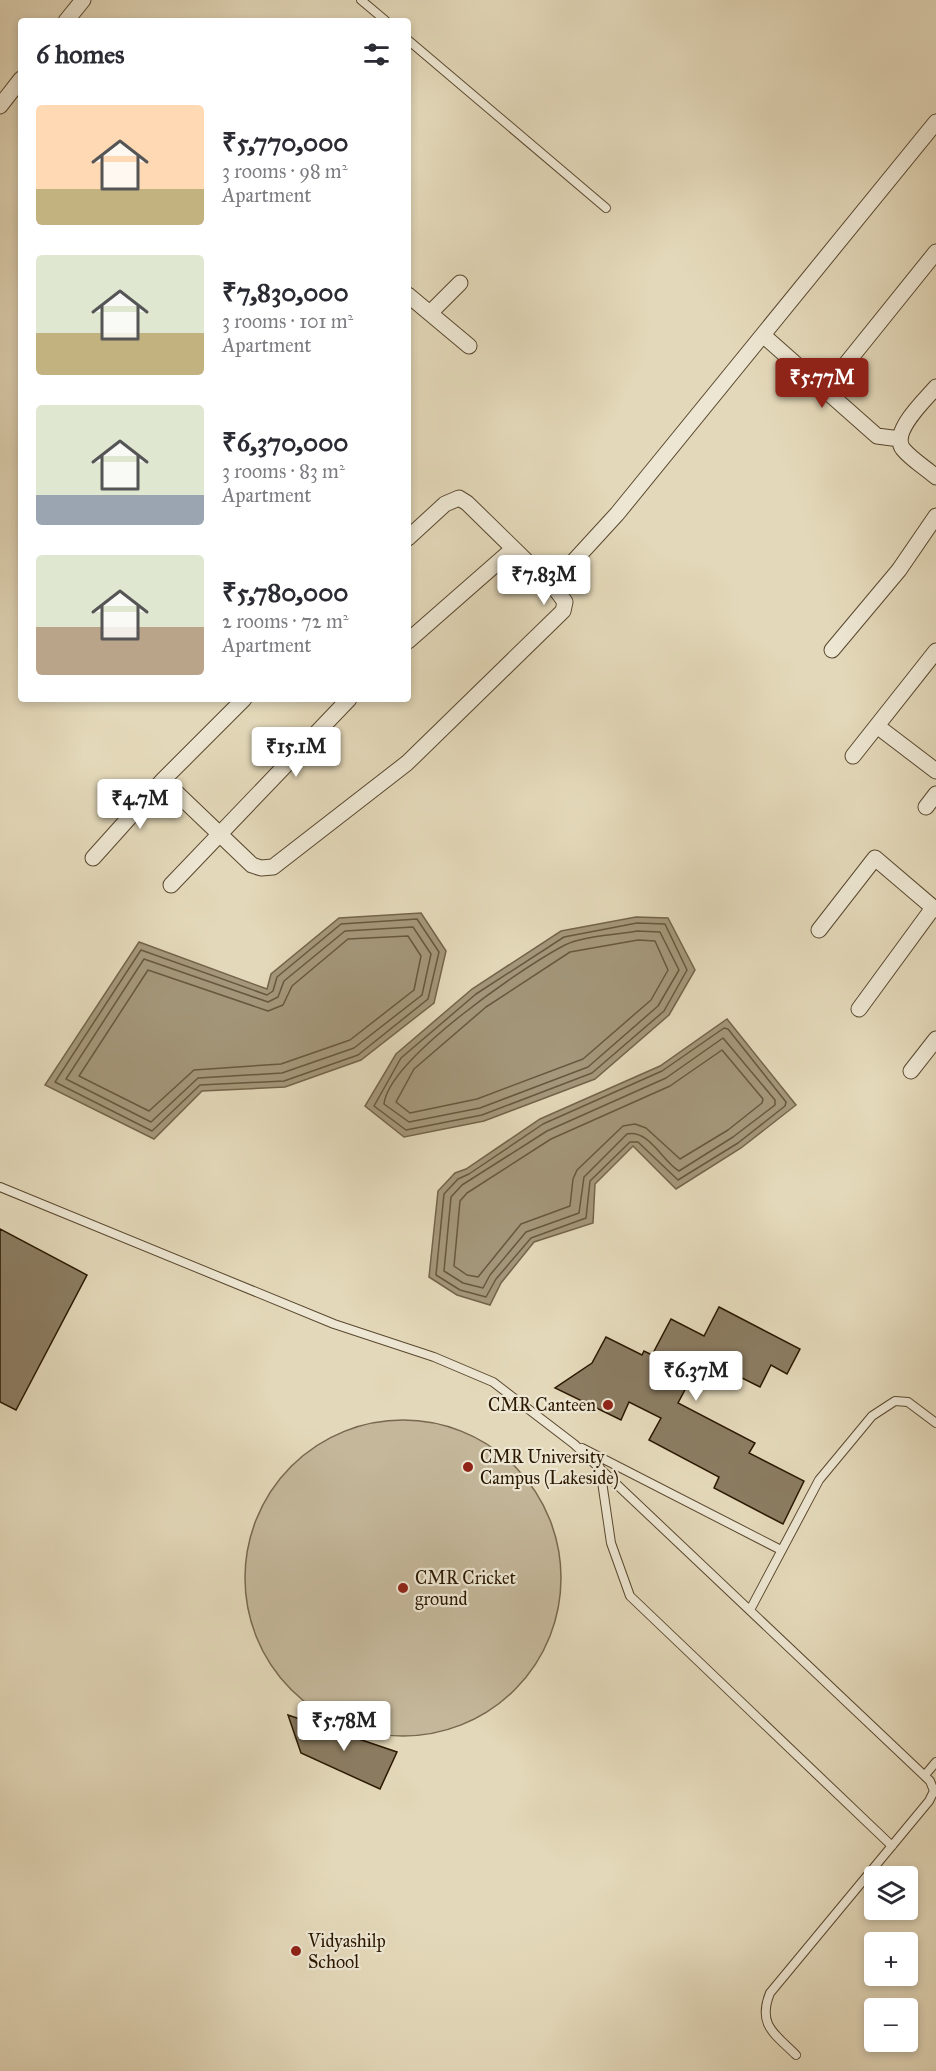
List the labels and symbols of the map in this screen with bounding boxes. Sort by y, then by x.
pin: ₹5.77M [773,358,871,409]
pin: ₹7.83M [495,555,593,606]
pin: ₹15.1M [247,727,345,778]
pin: ₹4.7M [98,779,182,830]
pin: ₹6.37M [647,1351,745,1402]
place label: CMR Canteen [488,1394,596,1416]
marker: CMR Canteen [601,1398,615,1412]
place label: CMR University Campus (Lakeside) [480,1446,619,1490]
marker: CMR University Campus (Lakeside) [461,1460,475,1474]
place label: CMR Cricket ground [415,1567,517,1611]
marker: CMR Cricket ground [396,1581,410,1595]
pin: ₹5.78M [295,1701,393,1752]
place label: Vidyashilp School [307,1930,386,1973]
marker: Vidyashilp School [289,1944,303,1958]

